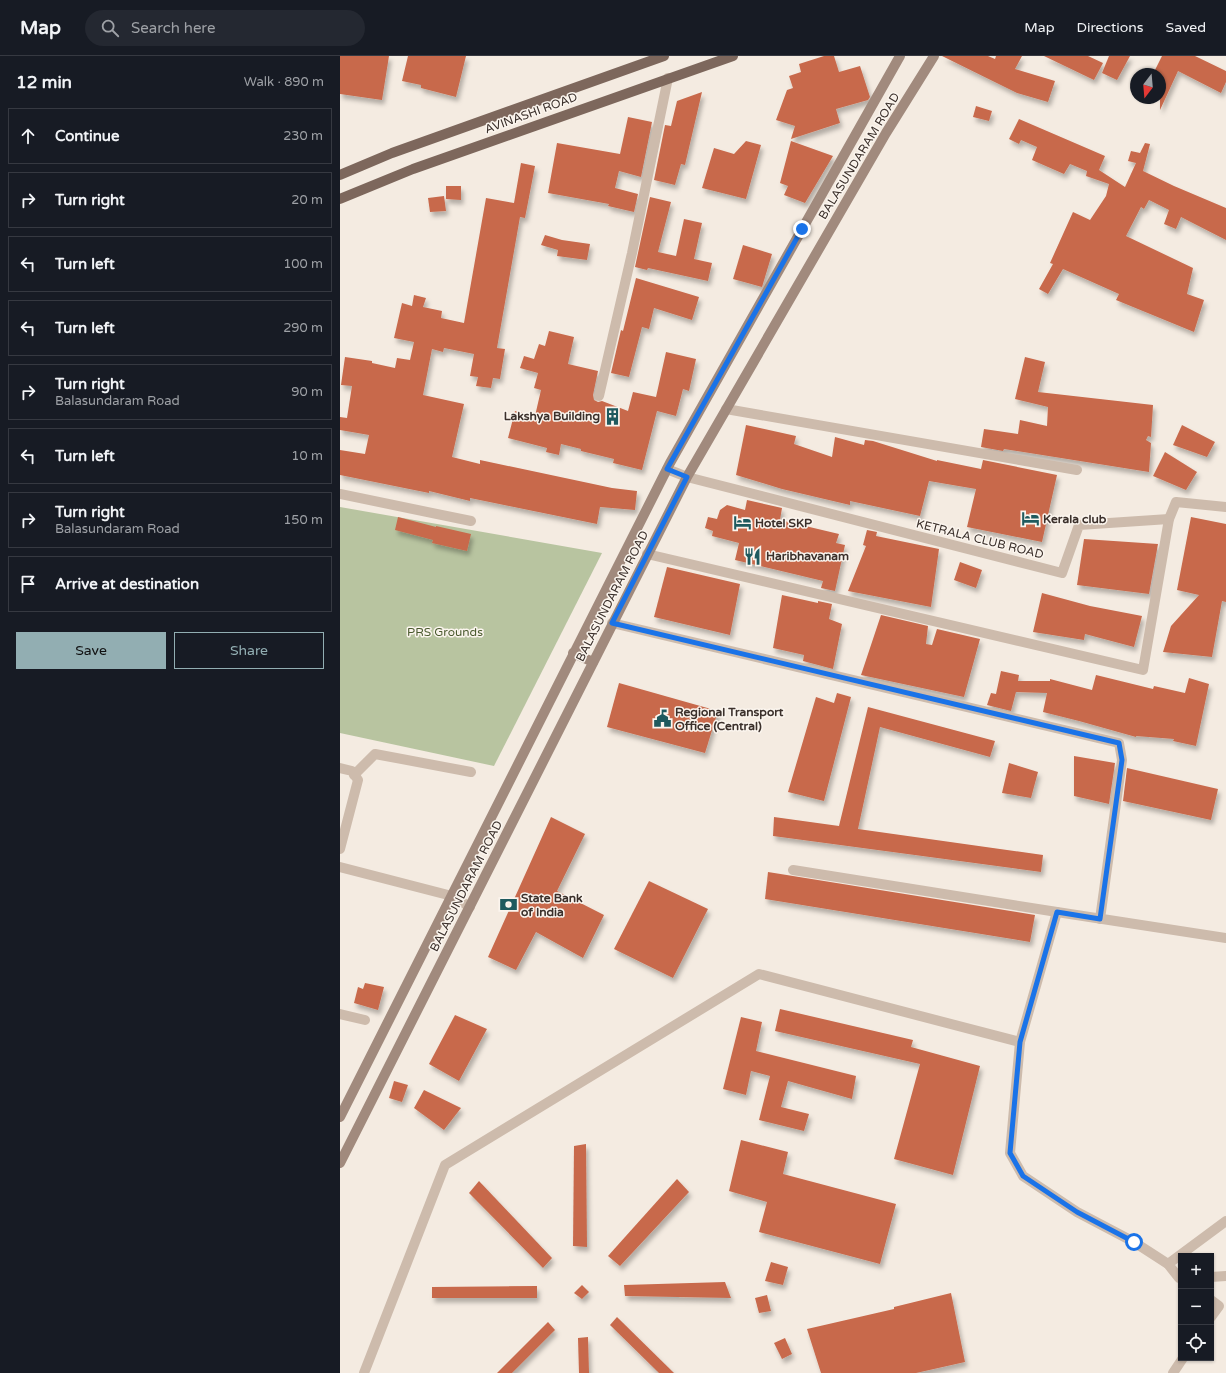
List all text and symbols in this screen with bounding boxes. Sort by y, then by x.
search box [85,10,365,46]
text: Map [20,17,61,39]
icon: search [99,17,121,39]
text: Search here [131,19,215,37]
text: Map [1024,19,1055,36]
text: Directions [1077,19,1144,36]
text: Saved [1166,19,1206,36]
north arrow [1130,68,1166,104]
text: 12 min [16,72,72,93]
text: Walk · 890 m [244,74,324,90]
street label: AVINASHI ROAD [483,90,579,136]
street label: BALASUNDARAM ROAD [816,90,902,222]
icon: ahead [17,125,39,147]
text: Continue [55,127,119,145]
text: 230 m [283,128,323,144]
icon: right [17,189,39,211]
text: Turn right [55,191,125,209]
text: 20 m [291,192,323,208]
route end [793,220,811,238]
icon: left [17,253,39,275]
text: Turn left [55,255,115,273]
text: 100 m [283,256,323,272]
icon: left [17,317,39,339]
text: Turn left [55,319,115,337]
text: 290 m [283,320,323,336]
text: Turn right [55,375,125,393]
icon: right [17,381,39,403]
text: 90 m [291,384,323,400]
text: Balasundaram Road [55,393,180,409]
building icon: Lakshya Building [603,406,623,426]
place label: Lakshya Building [504,409,600,424]
icon: left [17,445,39,467]
text: Turn left [55,447,115,465]
text: 10 m [291,448,323,464]
text: Turn right [55,503,125,521]
icon: right [17,509,39,531]
hotel icon: Kerala club [1020,509,1040,529]
text: 150 m [283,512,323,528]
place label: Kerala club [1043,512,1107,526]
hotel icon: Hotel SKP [732,513,752,533]
place label: Hotel SKP [755,516,812,530]
street label: KETRALA CLUB ROAD [915,516,1045,562]
text: Balasundaram Road [55,521,180,537]
street label: BALASUNDARAM ROAD [573,528,651,664]
restaurant icon: Haribhavanam [743,546,763,566]
place label: Haribhavanam [766,549,849,563]
icon: arrive [17,573,39,595]
text: Arrive at destination [55,575,199,593]
park label: PRS Grounds [407,625,483,639]
button: Save [16,632,166,669]
button: Share [174,632,324,669]
place label: Regional Transport Office (Central) [675,705,784,733]
public building icon: Regional Transport Office (Central) [652,709,672,729]
street label: BALASUNDARAM ROAD [427,818,505,954]
place label: State Bank of India [521,891,583,919]
bank icon: State Bank of India [498,895,518,915]
route start [1125,1233,1143,1251]
map controls [1178,1253,1214,1361]
button: + [1178,1253,1214,1289]
button: − [1178,1289,1214,1325]
button: locate [1178,1325,1214,1361]

